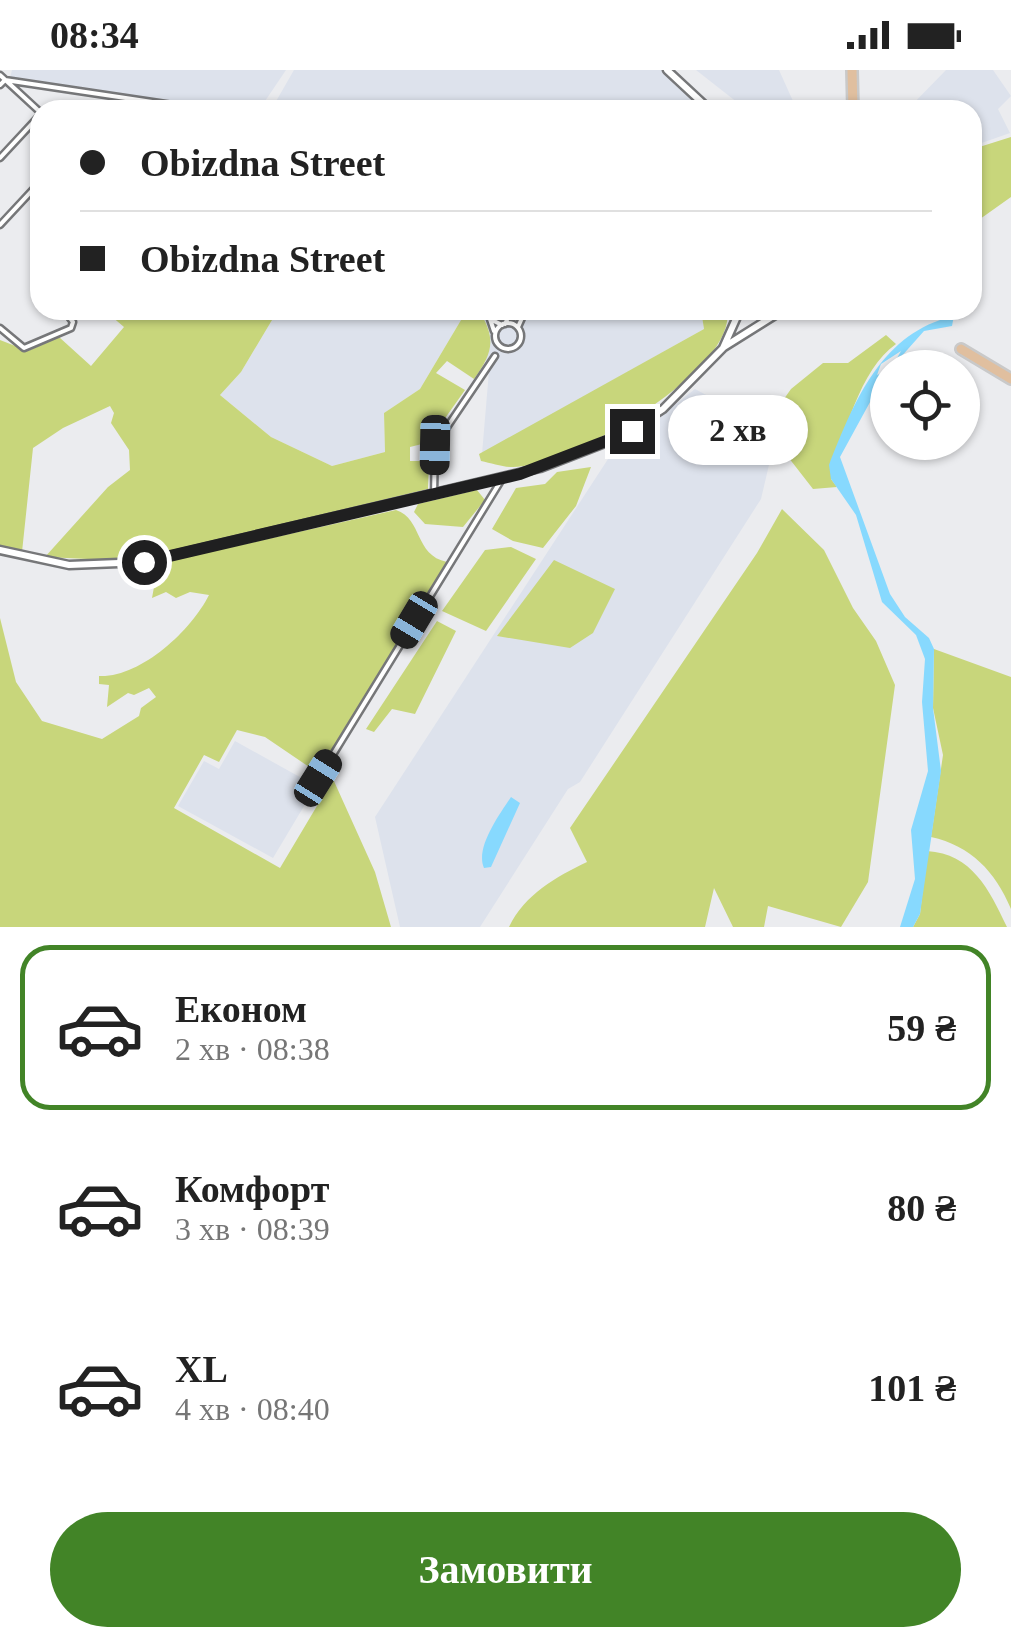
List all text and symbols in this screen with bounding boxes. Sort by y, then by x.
text: 08:34 [50,14,139,56]
text: Obizdna Street [140,142,385,184]
text: Obizdna Street [140,238,385,280]
map controls [870,350,980,460]
button: locate [870,350,980,460]
callout: 2 хв [667,396,807,466]
route end [610,409,655,454]
text: 2 хв [709,412,767,448]
car [419,415,451,475]
route start [122,540,167,585]
car [386,587,442,653]
car [289,745,347,811]
icon: car [55,983,145,1073]
text: Економ [175,988,307,1030]
text: 59 ₴ [887,1007,956,1049]
text: 2 хв · 08:38 [175,1031,330,1067]
icon: car [55,1163,145,1253]
text: Комфорт [175,1168,329,1210]
text: 80 ₴ [887,1187,956,1229]
text: 3 хв · 08:39 [175,1211,330,1247]
icon: car [55,1343,145,1433]
text: XL [175,1348,228,1390]
text: 101 ₴ [868,1367,956,1409]
text: 4 хв · 08:40 [175,1391,330,1427]
button: Замовити [50,1512,961,1627]

